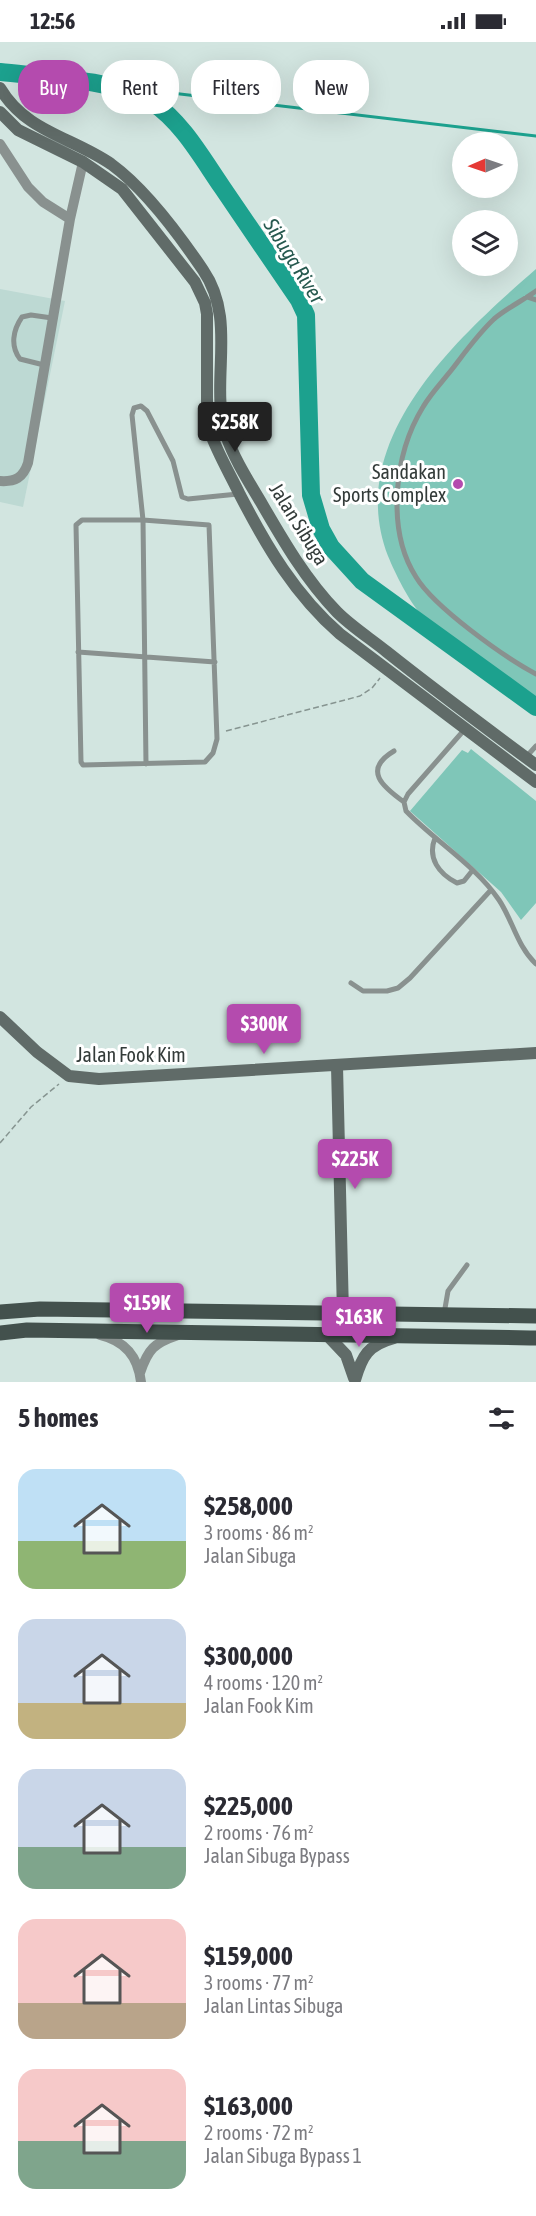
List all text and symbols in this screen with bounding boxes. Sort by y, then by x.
text: 12:56 [30,8,75,34]
chip: Buy [18,60,89,114]
chip: Rent [101,60,179,114]
chip: Filters [191,60,281,114]
chip: New [293,60,369,114]
north arrow [452,132,518,198]
map controls [452,132,518,276]
button: layers [452,210,518,276]
water label: Sibuga River [259,213,331,308]
pin: $258K [193,402,277,453]
text: $258K [212,410,258,433]
place label: Sandakan Sports Complex [333,460,446,506]
marker: Sandakan Sports Complex [451,477,465,491]
street label: Jalan Sibuga [265,478,334,569]
pin: $300K [222,1004,306,1055]
text: $300K [241,1012,287,1035]
street label: Jalan Fook Kim [76,1043,186,1066]
pin: $225K [313,1139,397,1190]
text: $225K [332,1147,378,1170]
pin: $159K [105,1283,189,1334]
text: $159K [124,1291,170,1314]
pin: $163K [317,1297,401,1348]
text: $163K [336,1305,382,1328]
icon: filters [485,1402,518,1435]
text: 5 homes [18,1403,98,1433]
text: $258,000 [204,1491,293,1521]
icon: home [66,1493,138,1565]
text: 3 rooms · 86 m² [204,1521,314,1544]
text: Jalan Sibuga [204,1544,296,1567]
text: $300,000 [204,1641,293,1671]
icon: home [66,1643,138,1715]
text: 4 rooms · 120 m² [204,1671,323,1694]
text: Jalan Fook Kim [204,1694,314,1717]
text: $225,000 [204,1791,293,1821]
icon: home [66,1793,138,1865]
text: 2 rooms · 76 m² [204,1821,314,1844]
text: Jalan Sibuga Bypass [204,1844,350,1867]
text: $159,000 [204,1941,293,1971]
icon: home [66,1943,138,2015]
text: 3 rooms · 77 m² [204,1971,314,1994]
text: Jalan Lintas Sibuga [204,1994,343,2017]
text: $163,000 [204,2091,293,2121]
icon: home [66,2093,138,2165]
text: 2 rooms · 72 m² [204,2121,314,2144]
text: Jalan Sibuga Bypass 1 [204,2144,362,2167]

